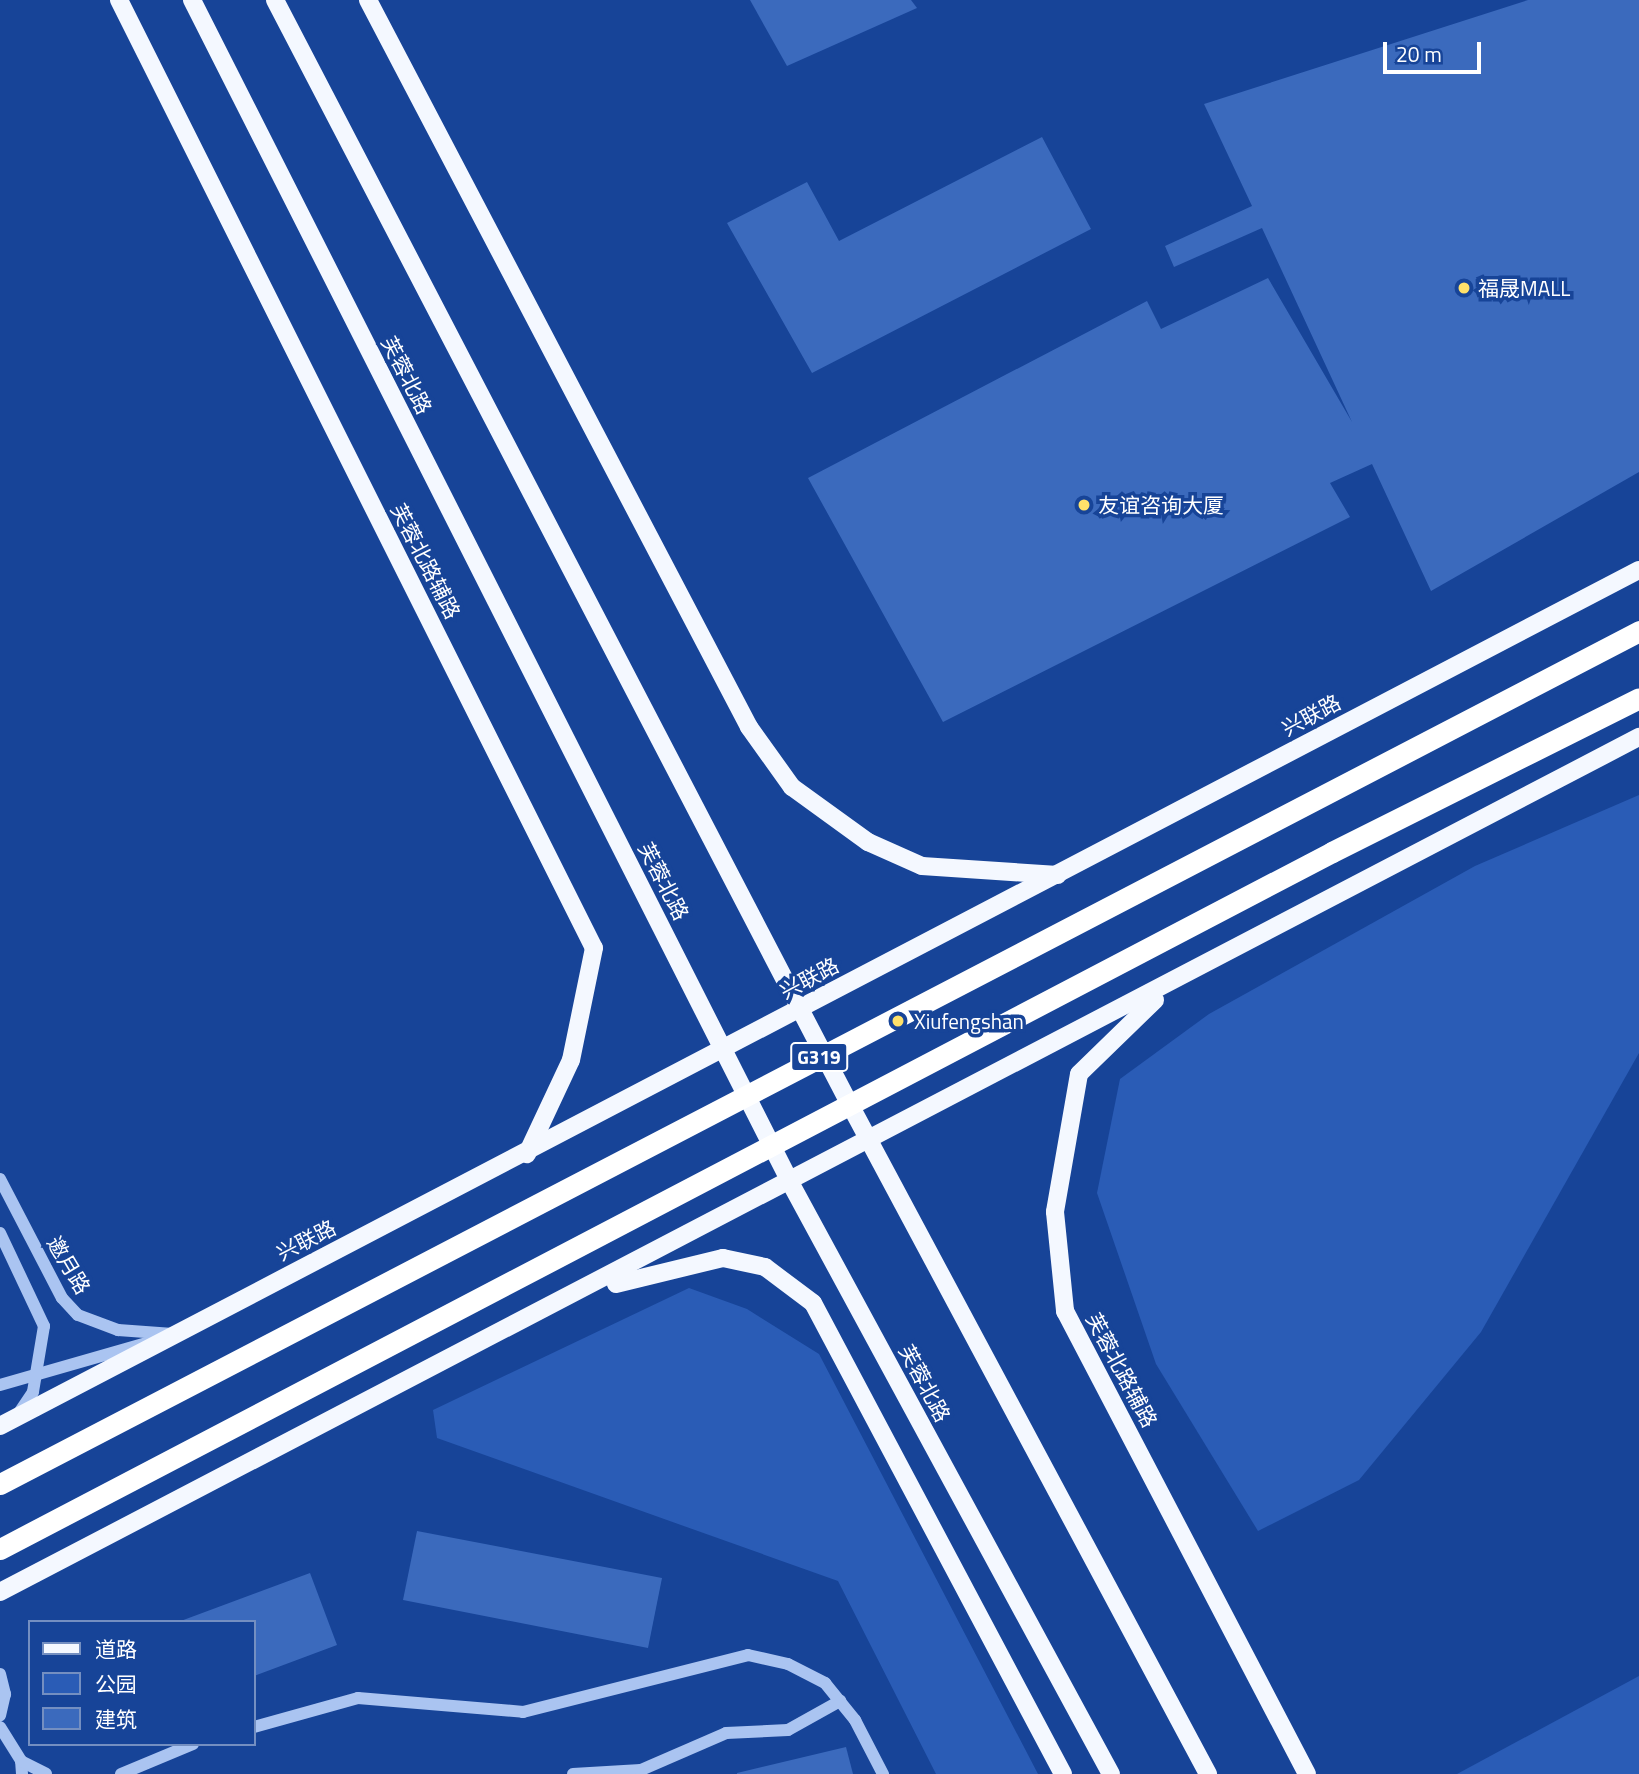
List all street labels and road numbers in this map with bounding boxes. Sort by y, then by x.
street label: 芙蓉北路 [377,332,437,418]
street label: 芙蓉北路辅路 [386,499,466,623]
street label: 兴联路 [1277,689,1345,741]
street label: 芙蓉北路 [634,838,694,924]
street label: 兴联路 [775,952,843,1004]
road number: G319 [789,1042,849,1072]
street label: 兴联路 [272,1214,340,1266]
street label: 邀月路 [42,1232,96,1298]
street label: 芙蓉北路辅路 [1081,1308,1163,1432]
street label: 芙蓉北路 [894,1340,956,1426]

